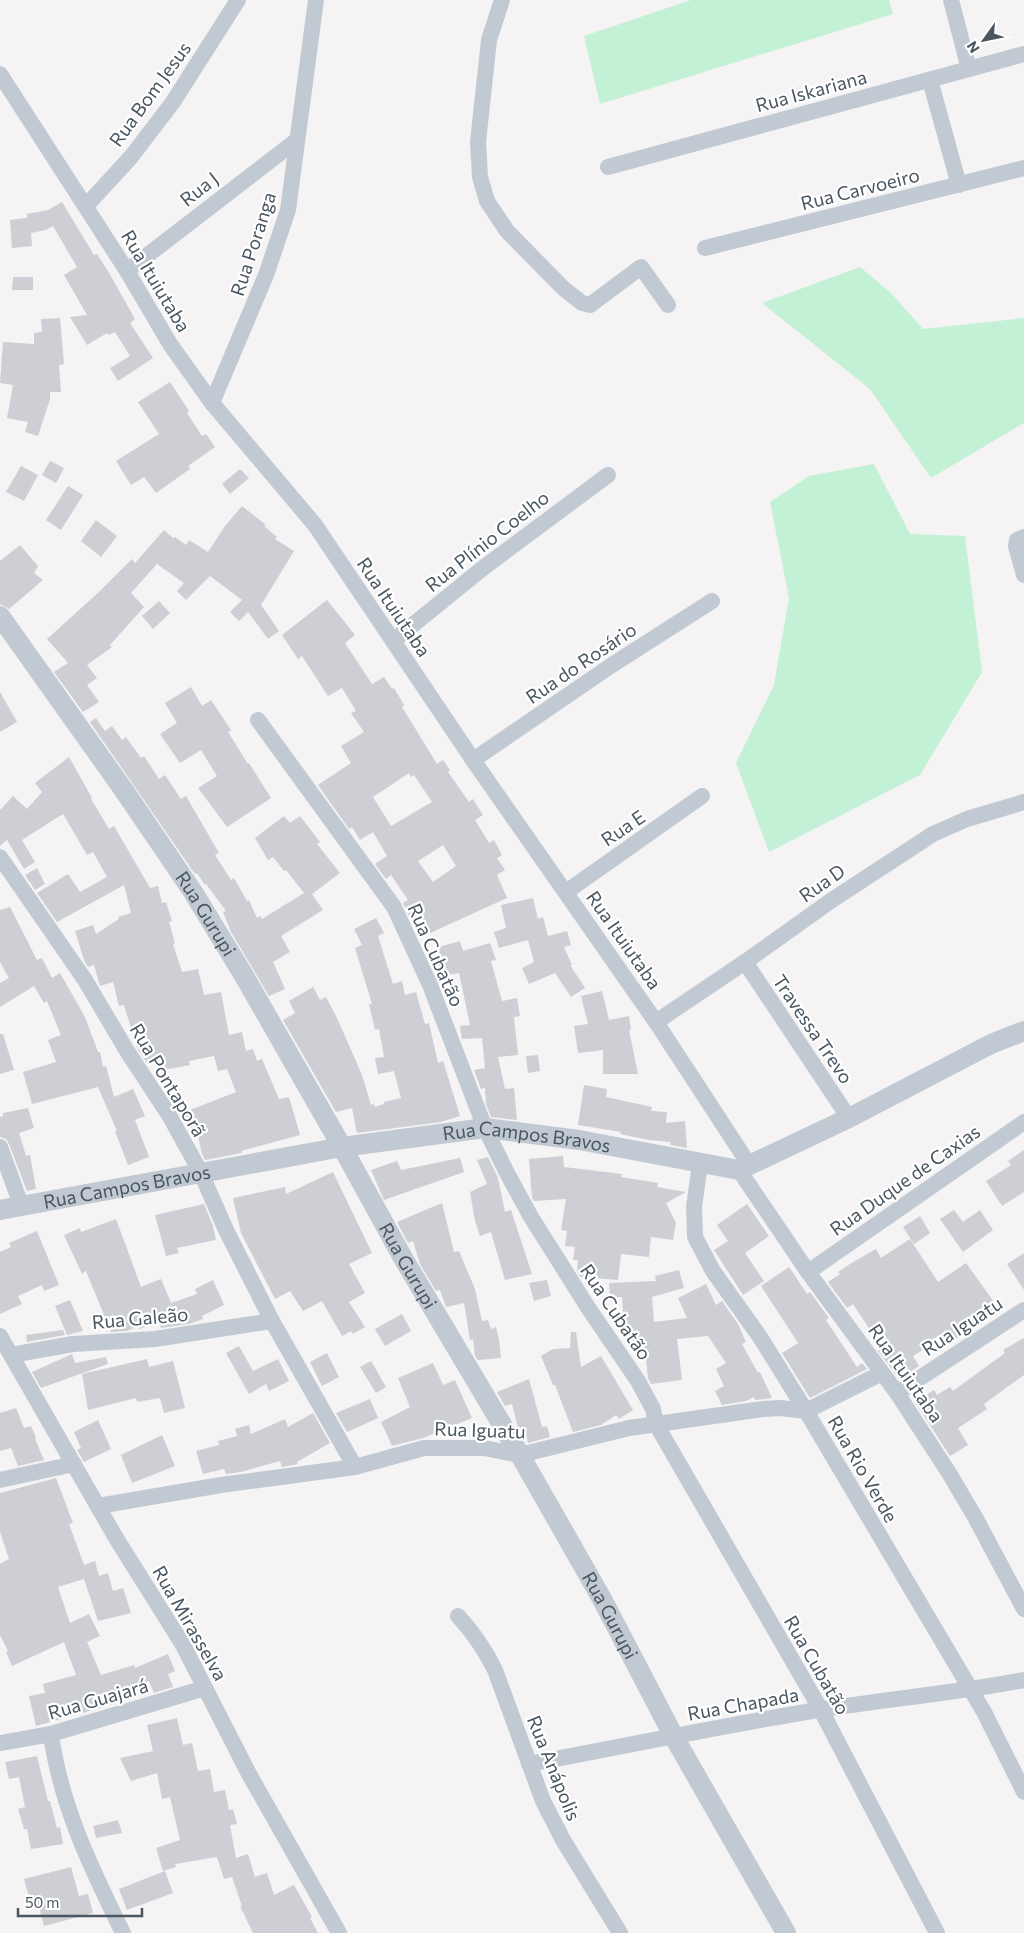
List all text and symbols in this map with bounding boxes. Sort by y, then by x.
north arrow [959,15,1009,65]
street label: Rua Bom Jesus [104,37,195,151]
text: N [963,38,983,56]
street label: Rua Iskariana [753,65,869,116]
street label: Rua Carvoeiro [798,163,922,214]
street label: Rua J [175,167,222,211]
street label: Rua Poranga [225,189,280,299]
street label: Rua Ituiutaba [117,226,196,336]
street label: Rua Plínio Coelho [420,485,553,596]
street label: Rua Ituiutaba [353,553,436,661]
street label: Rua do Rosário [521,617,640,708]
street label: Rua E [596,805,649,851]
street label: Rua D [794,859,849,907]
street label: Rua Gurupi [171,866,241,960]
street label: Rua Ituiutaba [582,886,667,993]
street label: Rua Cubatão [403,900,469,1010]
street label: Travessa Trevo [769,970,858,1088]
street label: Rua Pontaporã [126,1019,211,1141]
street label: Rua Campos Bravos [441,1115,613,1157]
street label: Rua Duque de Caxias [825,1119,984,1240]
street label: Rua Campos Bravos [41,1159,212,1213]
street label: Rua Gurupi [375,1218,442,1313]
street label: Rua Cubatão [576,1259,657,1364]
street label: Rua Iguatu [917,1291,1006,1360]
street label: Rua Galeão [91,1302,189,1333]
street label: Rua Ituiutaba [864,1319,949,1426]
street label: Rua Rio Verde [824,1411,903,1526]
street label: Rua Iguatu [434,1416,526,1443]
street label: Rua Mirasselva [148,1561,233,1684]
street label: Rua Gurupi [578,1567,643,1663]
street label: Rua Cubatão [780,1611,855,1718]
street label: Rua Guajará [45,1673,151,1724]
street label: Rua Chapada [685,1682,800,1725]
street label: Rua Anápolis [523,1712,586,1824]
scale bar [18,1886,141,1918]
text: 50 m [25,1893,59,1911]

